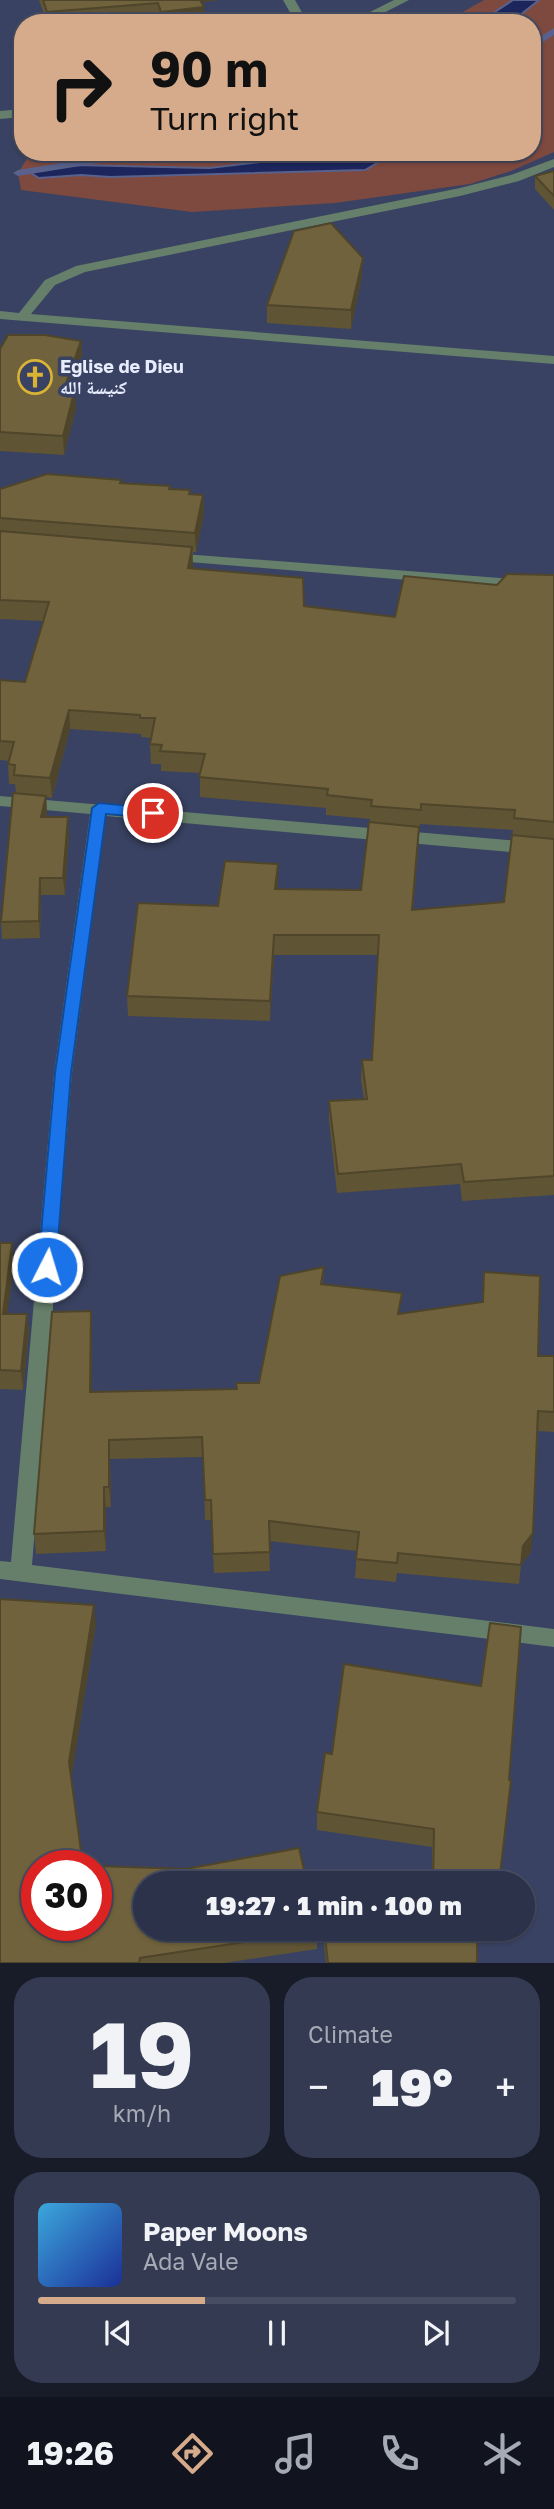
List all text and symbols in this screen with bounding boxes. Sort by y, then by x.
text: 90 m [150,39,268,98]
icon: right [35,42,126,133]
text: Turn right [150,99,299,137]
place label: Eglise de Dieu كنيسة الله [60,355,184,398]
church icon: Eglise de Dieu كنيسة الله [16,358,54,396]
pin [123,783,183,843]
icon: arrive [134,794,172,832]
position arrow [10,1230,84,1304]
speed limit sign: 30 [21,1850,112,1941]
text: 19:27 · 1 min · 100 m [206,1890,462,1921]
text: 19 [90,1999,194,2108]
text: Climate [308,2020,393,2048]
text: 19° [371,2055,453,2117]
text: − [308,2064,329,2109]
text: + [495,2064,516,2109]
text: km/h [113,2099,171,2127]
text: Paper Moons [143,2216,308,2247]
text: Ada Vale [143,2247,239,2275]
icon: previous [99,2314,137,2352]
icon: pause [258,2314,296,2352]
icon: next [417,2314,455,2352]
icon: directions [168,2429,217,2478]
icon: music [271,2429,320,2478]
icon: phone [375,2429,424,2478]
icon: climate [478,2429,527,2478]
text: 19:26 [27,2434,114,2472]

